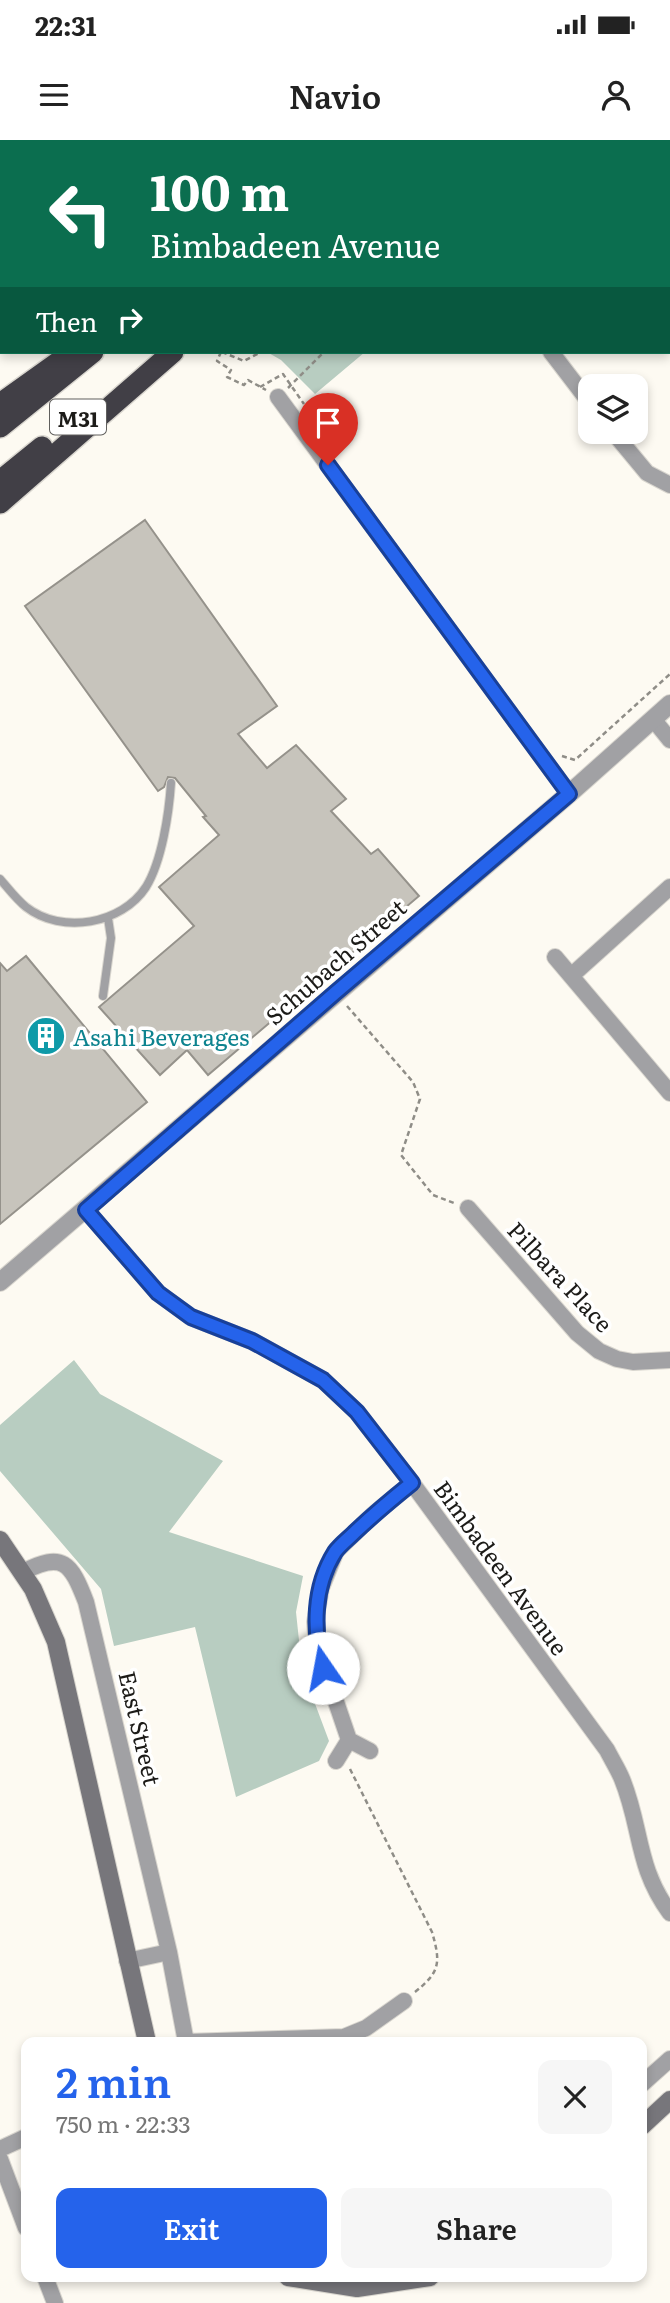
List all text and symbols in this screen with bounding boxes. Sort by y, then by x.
text: 22:31 [35,5,97,44]
text: Navio [289,71,381,119]
icon: menu [35,76,73,114]
icon: person [597,76,635,114]
text: 100 m [150,153,289,226]
icon: left [35,168,126,259]
text: Bimbadeen Avenue [150,220,440,268]
text: Then [35,301,97,340]
icon: right [111,301,149,339]
map controls [578,374,648,444]
button: layers [578,374,648,444]
pin [298,393,358,465]
road number: M31 [50,400,106,434]
icon: arrive [309,404,347,442]
street label: Schubach Street [257,890,413,1032]
building icon: Asahi Beverages [25,1015,67,1057]
place label: Asahi Beverages [73,1019,249,1053]
street label: Pilbara Place [501,1213,621,1339]
street label: Bimbadeen Avenue [427,1473,577,1661]
position arrow [286,1631,360,1705]
street label: East Street [111,1667,171,1789]
text: 2 min [56,2049,171,2111]
button: close [538,2060,612,2134]
text: 750 m · 22:33 [56,2106,191,2140]
button: Exit [56,2188,327,2268]
button: Share [341,2188,612,2268]

